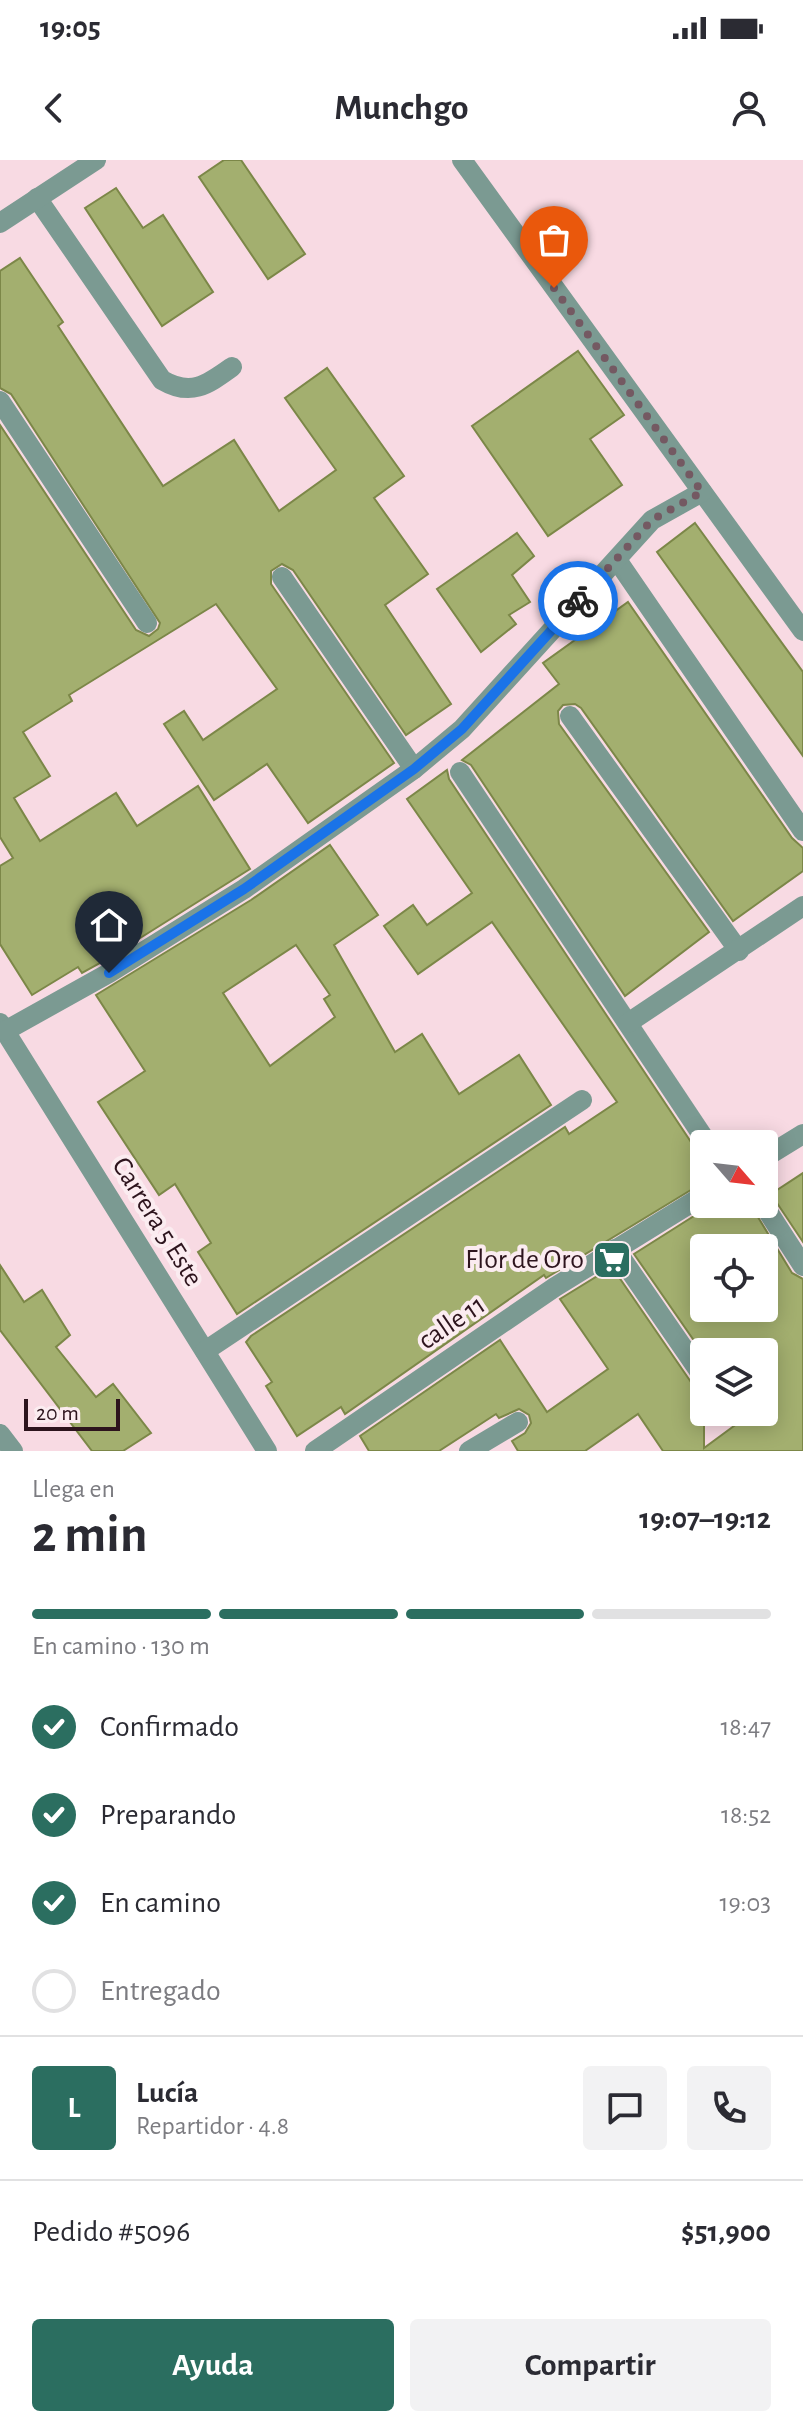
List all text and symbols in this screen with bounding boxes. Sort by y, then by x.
text: 19:05 [40,13,101,43]
icon: back [32,86,76,130]
icon: person [727,86,771,130]
text: Munchgo [334,90,469,126]
pin [520,206,588,288]
icon: bag [532,218,576,262]
courier [538,561,618,641]
icon: bike [556,579,600,623]
pin [75,891,143,973]
icon: home [87,903,131,947]
north arrow [690,1130,778,1218]
map controls [690,1130,778,1426]
street label: Carrera 5 Este [106,1153,208,1291]
button: locate [690,1234,778,1322]
supermarket icon: Flor de Oro [591,1239,633,1281]
place label: Flor de Oro [465,1246,584,1274]
street label: calle 11 [413,1291,491,1355]
button: layers [690,1338,778,1426]
scale bar [24,1395,120,1431]
text: 20 m [36,1402,79,1424]
text: Llega en [32,1476,115,1502]
text: 19:07–19:12 [639,1504,771,1534]
text: 2 min [32,1509,147,1561]
text: En camino · 130 m [32,1633,210,1659]
icon: check [32,1705,76,1749]
text: Confirmado [100,1712,239,1742]
text: 18:47 [720,1714,771,1740]
icon: check [32,1793,76,1837]
text: Preparando [100,1800,236,1830]
text: 18:52 [721,1802,771,1828]
icon: check [32,1881,76,1925]
text: En camino [100,1888,221,1918]
text: 19:03 [719,1890,771,1916]
text: Entregado [100,1976,221,2006]
button: chat [583,2066,667,2150]
button: phone [687,2066,771,2150]
text: Lucía [136,2078,198,2108]
text: L [68,2093,81,2123]
text: Repartidor · 4.8 [136,2113,289,2139]
text: Pedido #5096 [32,2217,190,2247]
text: $51,900 [681,2217,771,2247]
button: Ayuda [32,2319,394,2411]
button: Compartir [410,2319,771,2411]

